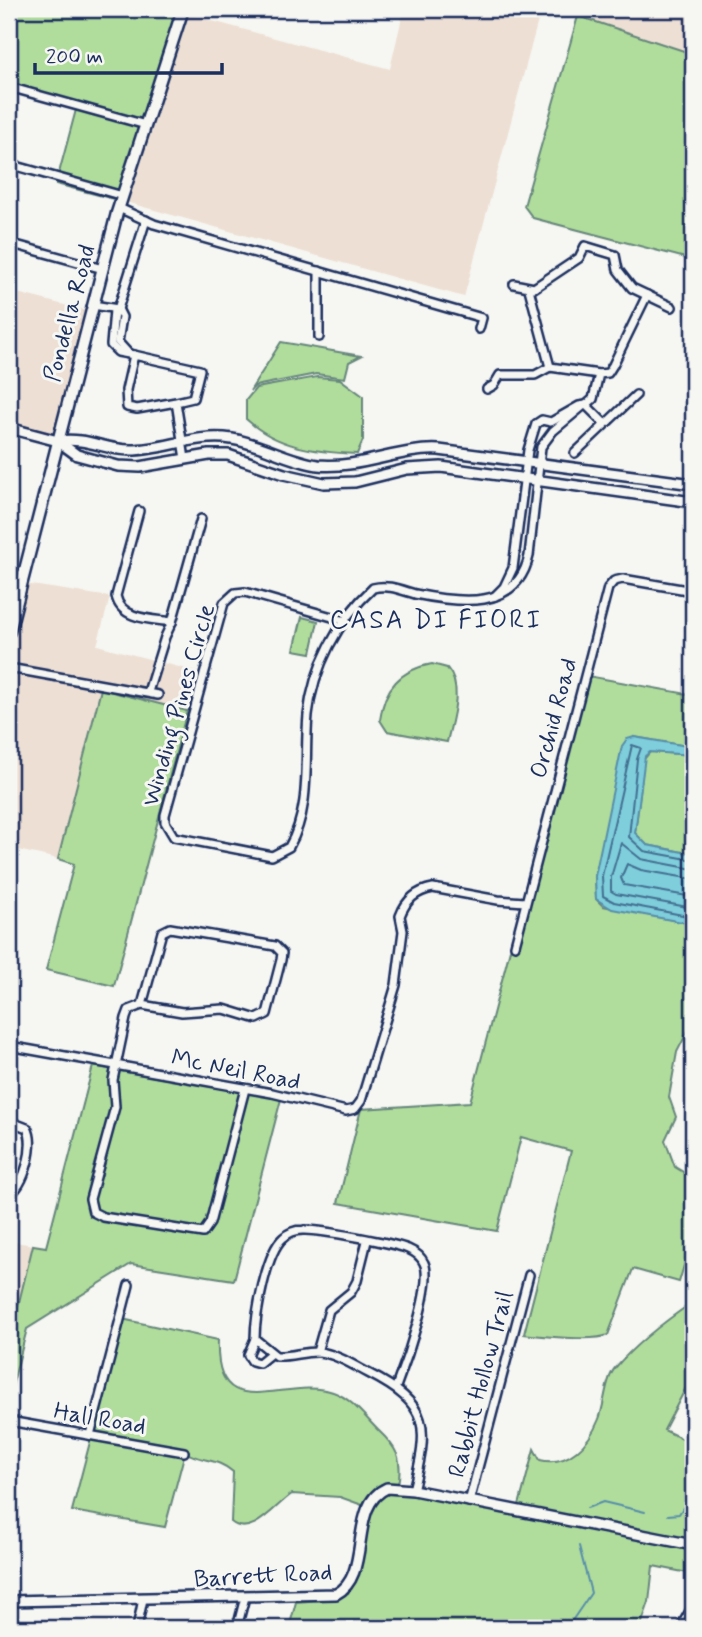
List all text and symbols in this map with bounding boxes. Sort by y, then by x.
scale bar [35,32,222,76]
text: 200 m [46,43,103,71]
street label: Pondella Road [37,241,104,385]
street label: Winding Pines Circle [136,600,226,811]
district label: CASA DI FIORI [330,604,542,638]
street label: Orchid Road [524,655,585,782]
street label: Mc Neil Road [168,1043,303,1098]
street label: Rabbit Hollow Trail [442,1288,521,1481]
street label: Hall Road [51,1396,148,1443]
street label: Barrett Road [193,1557,333,1596]

